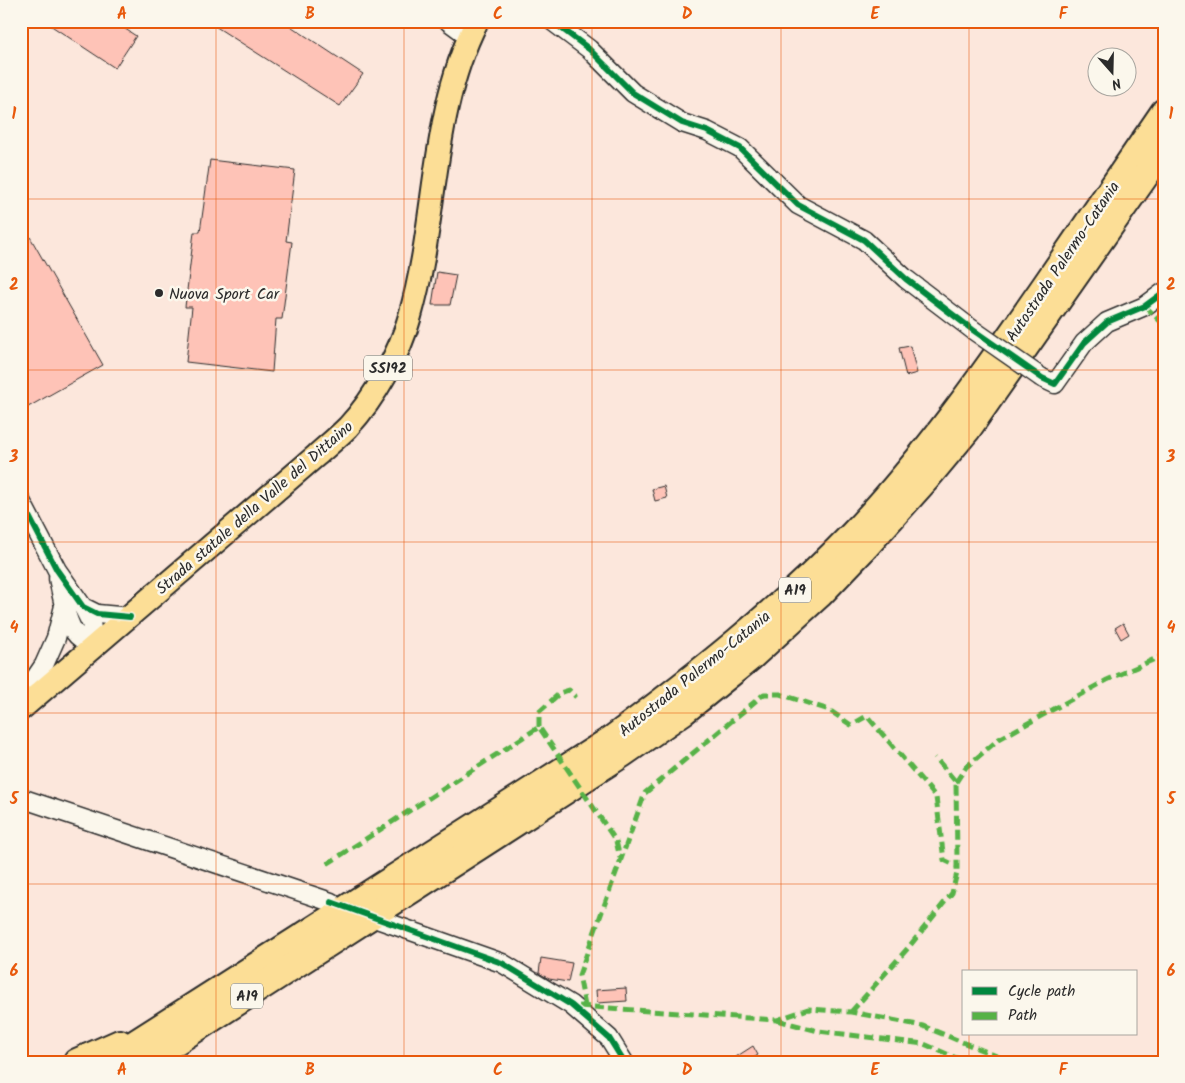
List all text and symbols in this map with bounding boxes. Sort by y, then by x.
text: A [117,2,127,27]
text: B [305,2,315,27]
text: C [493,2,503,27]
text: D [682,2,693,27]
text: E [871,2,881,27]
text: F [1059,2,1069,27]
north arrow [1088,48,1138,98]
text: N [1108,71,1124,95]
text: 1 [12,102,17,127]
text: 1 [1169,102,1174,127]
street label: Autostrada Palermo-Catania [1000,176,1126,347]
text: 2 [9,273,19,298]
text: 2 [1166,273,1176,298]
place label: Nuova Sport Car [169,282,281,307]
marker: Nuova Sport Car [153,287,165,299]
road number: SS192 [364,356,412,380]
street label: Strada statale della Valle del Dittaino [151,415,359,601]
text: 3 [9,445,19,470]
text: 3 [1166,445,1176,470]
road number: A19 [779,578,811,602]
street label: Autostrada Palermo-Catania [614,605,776,743]
text: 4 [10,616,19,641]
text: 4 [1167,616,1176,641]
text: 5 [9,787,20,812]
text: 5 [1166,787,1177,812]
text: 6 [10,959,19,984]
text: 6 [1167,959,1176,984]
legend [962,970,1138,1036]
text: Cycle path [1008,980,1075,1004]
road number: A19 [231,984,263,1008]
text: Path [1008,1004,1037,1028]
text: A [117,1058,127,1083]
text: B [305,1058,315,1083]
text: C [493,1058,503,1083]
text: D [682,1058,693,1083]
text: E [871,1058,881,1083]
text: F [1059,1058,1069,1083]

